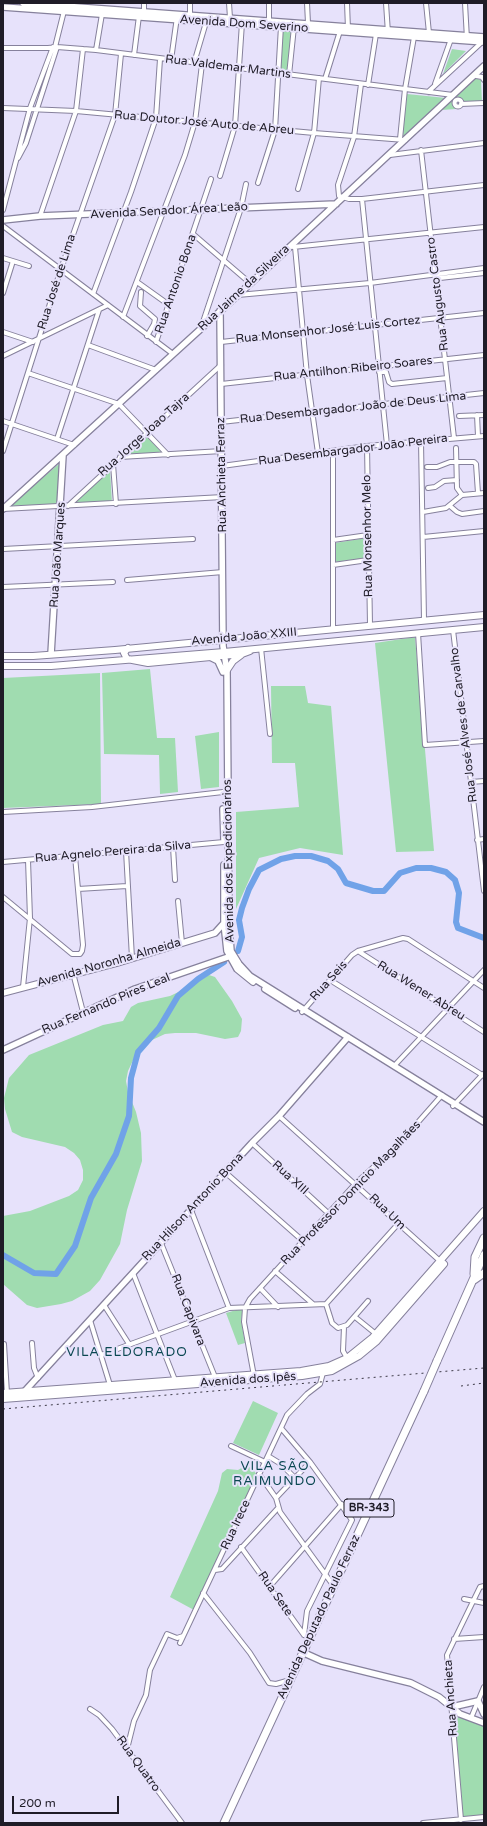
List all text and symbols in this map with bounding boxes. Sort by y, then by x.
street label: Avenida Dom Severino [179,12,309,36]
street label: Rua Valdemar Martins [164,52,292,82]
street label: Rua Doutor José Auto de Abreu [113,108,295,138]
street label: Avenida Senador Área Leão [90,200,248,222]
street label: Rua José de Lima [35,232,79,332]
street label: Rua Antonio Bona [152,233,200,335]
street label: Rua Augusto Castro [424,236,452,352]
street label: Rua Jaime da Silveira [195,242,293,334]
street label: Rua Monsenhor José Luis Cortez [235,313,421,347]
street label: Rua Antilhon Ribeiro Soares [273,354,433,384]
street label: Rua Desembargador João de Deus Lima [239,389,467,427]
street label: Rua Jorge Joao Tajra [95,390,193,480]
street label: Rua Anchieta Ferraz [214,417,230,533]
street label: Rua Desembargador João Pereira [257,431,449,469]
street label: Rua Monsenhor Melo [360,475,376,597]
street label: Rua João Marques [47,502,69,608]
street label: Avenida João XXIII [191,625,297,649]
street label: Rua José Alves de Carvalho [447,647,481,803]
street label: Avenida dos Expedicionários [220,779,238,943]
street label: Rua Agnelo Pereira da Silva [34,838,192,866]
street label: Avenida Noronha Almeida [35,936,183,990]
street label: Rua Seis [307,958,351,1004]
street label: Rua Wener Abreu [374,958,468,1024]
street label: Rua Fernando Pires Leal [40,970,172,1038]
street label: Rua Professor Domicio Magalhães [278,1118,424,1268]
street label: Rua Hilson Antonio Bona [139,1150,247,1264]
street label: Rua XIII [269,1158,311,1198]
street label: Rua Um [366,1191,408,1233]
street label: Rua Capivara [168,1272,208,1348]
district label: VILA ELDORADO [66,1345,188,1361]
street label: Avenida dos Ipês [199,1369,297,1391]
district label: VILA SÃO RAIMUNDO [233,1459,317,1490]
street label: Rua Irece [218,1498,254,1552]
road number: BR-343 [344,1499,394,1517]
street label: Avenida Deputado Paulo Ferraz [274,1532,364,1702]
street label: Rua Sete [254,1569,296,1619]
street label: Rua Anchieta [441,1659,461,1737]
street label: Rua Quatro [113,1733,163,1795]
scale bar [14,1788,121,1814]
text: 200 m [19,1796,56,1810]

